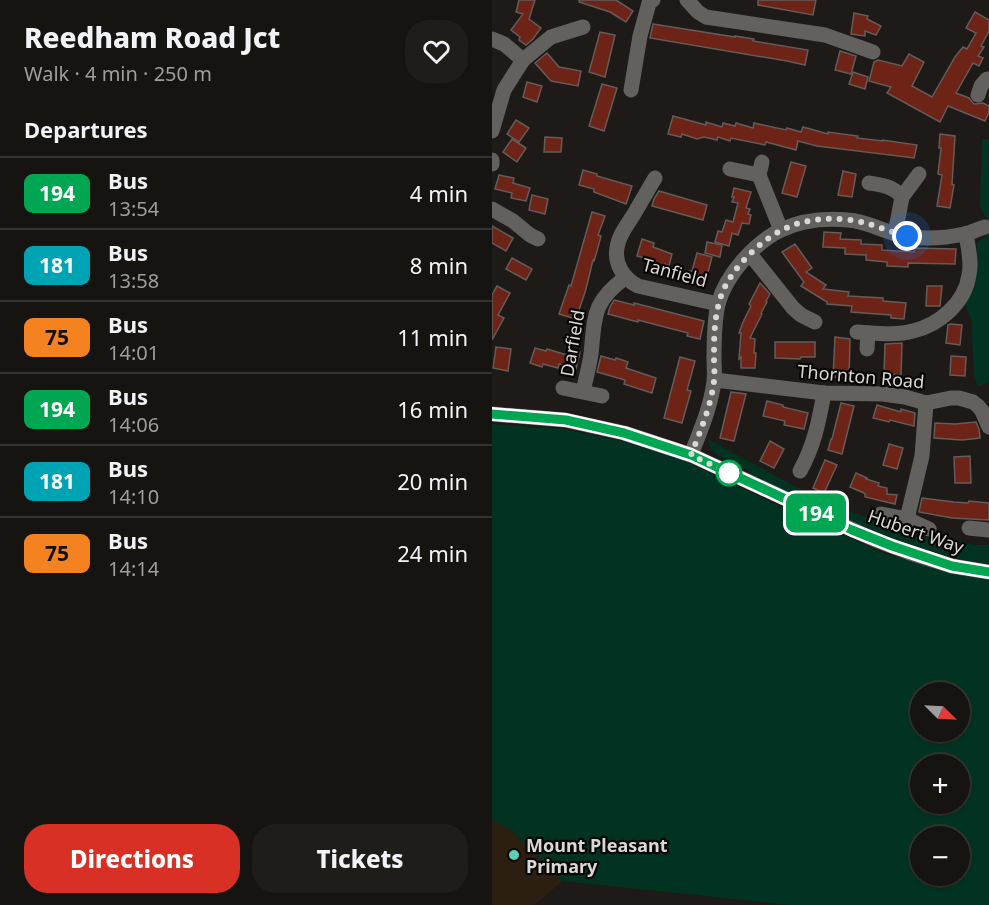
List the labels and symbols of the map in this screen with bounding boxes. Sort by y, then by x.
your location [892,221,922,251]
street label: Tanfield [640,252,710,292]
street label: Darfield [554,308,590,378]
street label: Thornton Road [797,359,925,393]
unlabelled marker [716,460,742,486]
line badge: 194 [782,494,850,532]
street label: Hubert Way [865,503,968,559]
north arrow [910,682,970,742]
place label: Mount Pleasant Primary [526,833,668,878]
marker: Mount Pleasant Primary [507,848,521,862]

